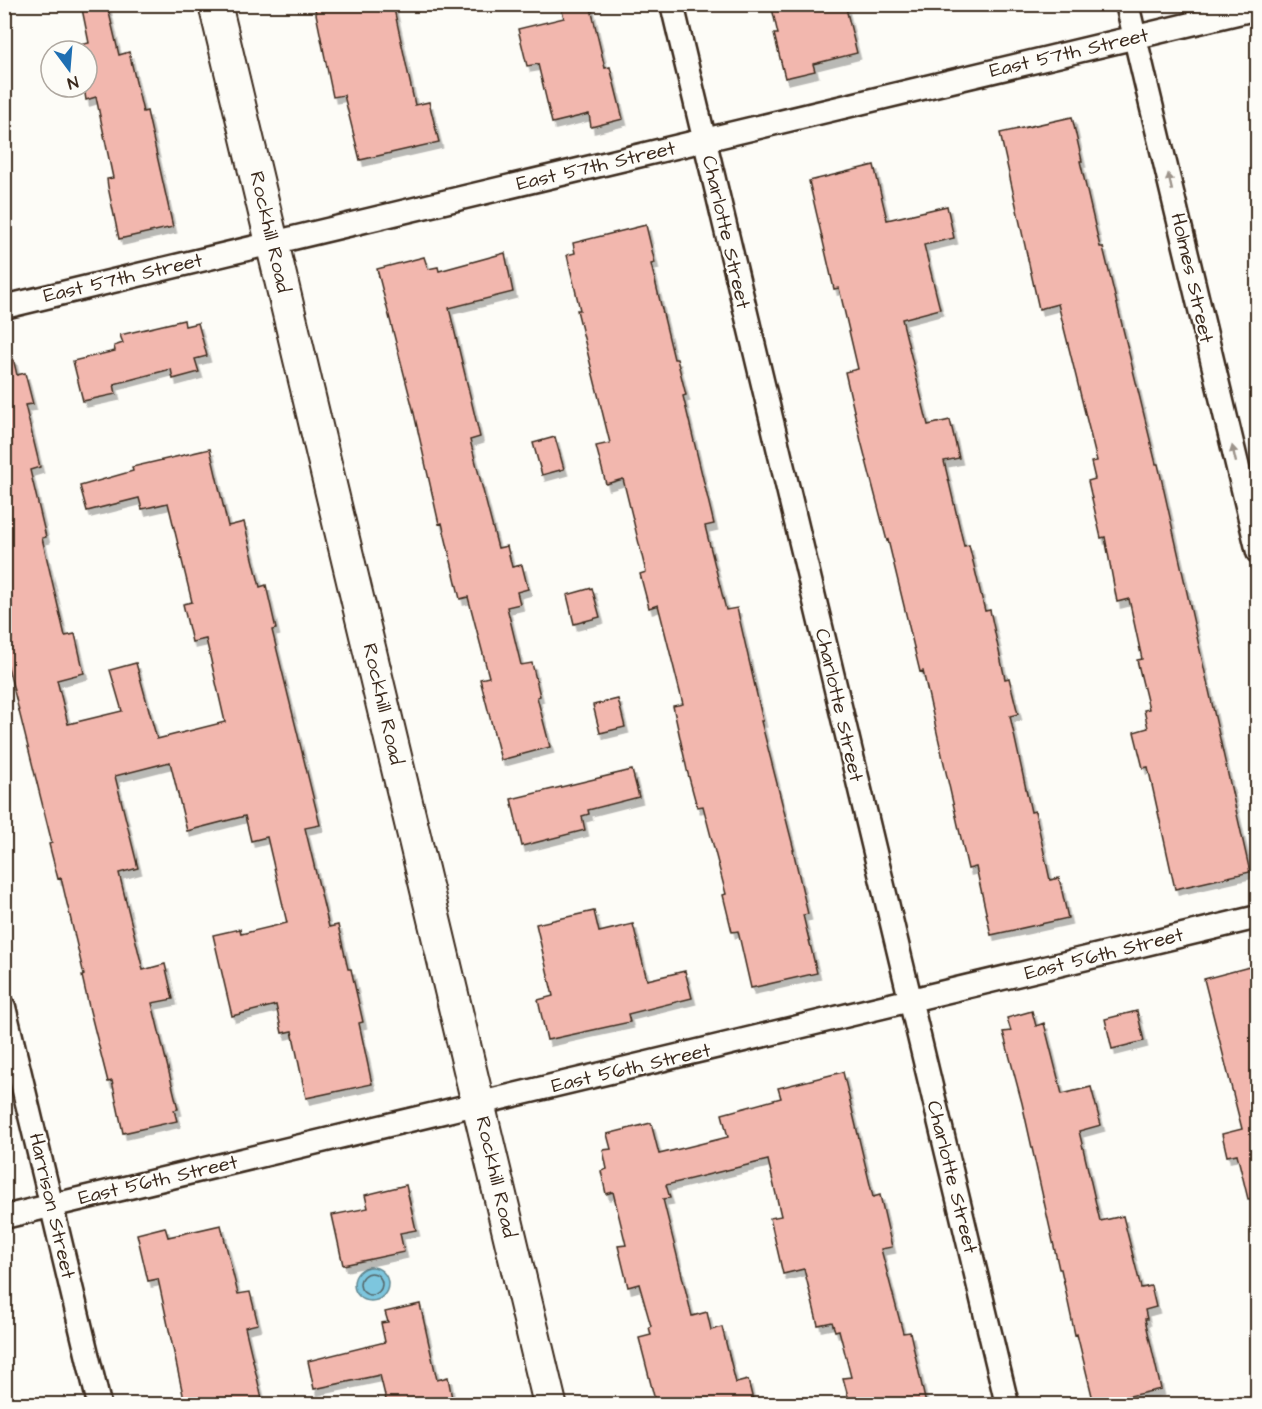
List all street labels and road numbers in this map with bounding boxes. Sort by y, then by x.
street label: East 57th Street [987,21,1151,85]
street label: East 57th Street [514,134,678,198]
street label: Charlotte Street [695,153,757,311]
street label: Rockhill Road [242,169,298,295]
street label: Holmes Street [1163,210,1221,346]
street label: East 57th Street [41,246,205,310]
street label: Charlotte Street [808,626,870,784]
street label: Rockhill Road [355,641,411,767]
street label: East 56th Street [1022,921,1186,987]
street label: East 56th Street [549,1036,713,1100]
street label: Charlotte Street [920,1098,984,1256]
street label: Rockhill Road [468,1114,524,1240]
street label: Harrison Street [22,1131,82,1281]
street label: East 56th Street [76,1148,240,1212]

